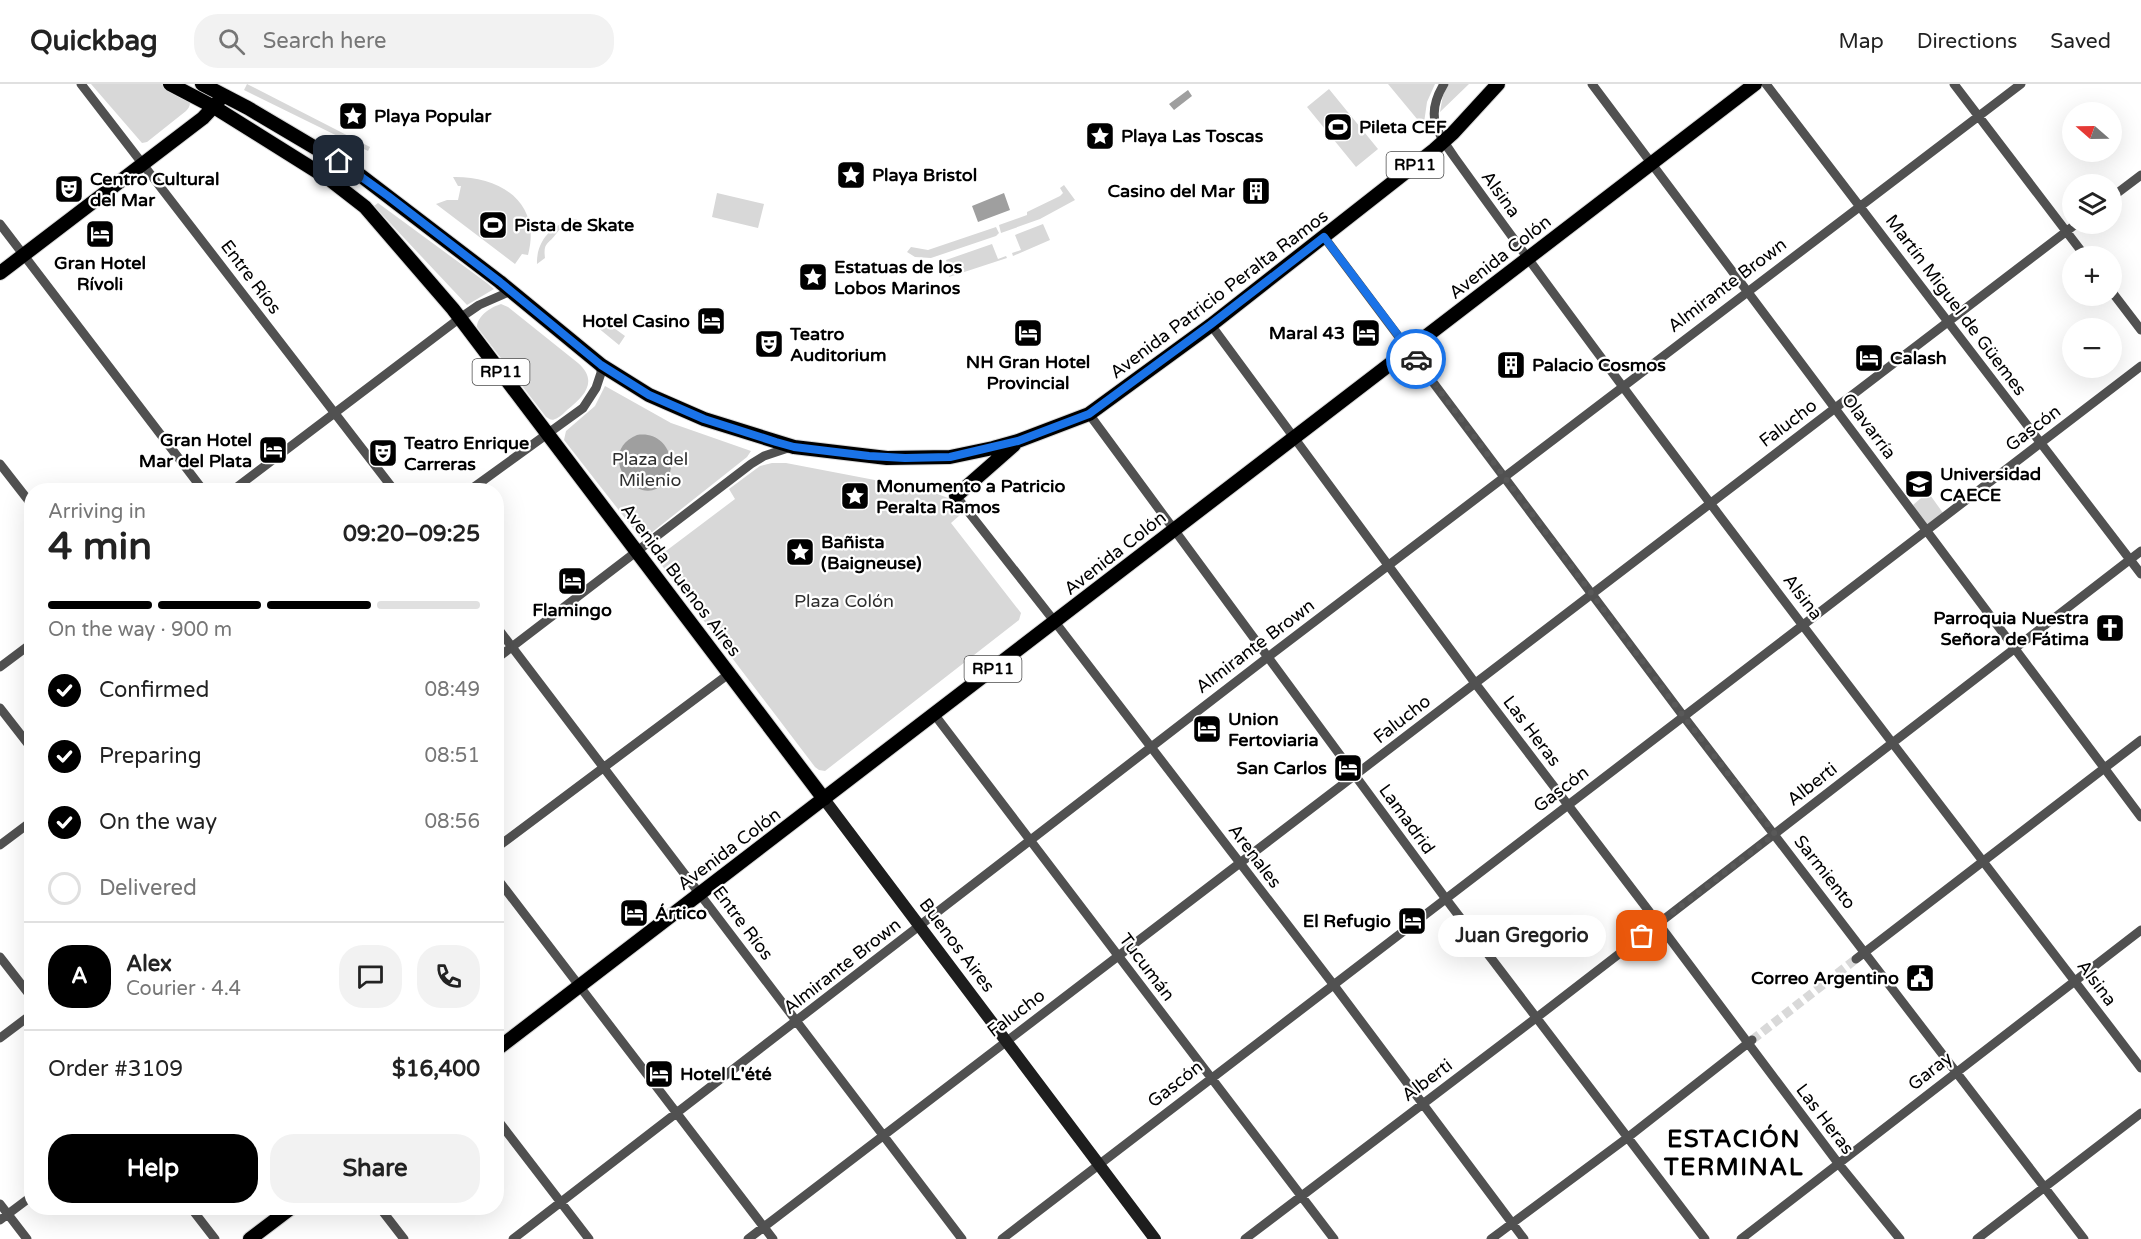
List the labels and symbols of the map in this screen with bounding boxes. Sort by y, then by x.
place icon: Playa Popular [337,100,369,132]
north arrow [2062,102,2122,162]
place label: Playa Popular [374,105,492,127]
sports icon: Pileta CEF [1322,111,1354,143]
place label: Pileta CEF [1359,116,1447,138]
place icon: Playa Las Toscas [1084,120,1116,152]
place label: Playa Las Toscas [1121,125,1264,147]
pin [313,135,364,186]
road number: RP11 [1386,152,1444,178]
place icon: Playa Bristol [835,159,867,191]
place label: Playa Bristol [872,164,977,186]
street label: Alsina [1477,166,1525,222]
place label: Centro Cultural del Mar [90,168,219,211]
theatre icon: Centro Cultural del Mar [53,173,85,205]
building icon: Casino del Mar [1240,175,1272,207]
place label: Casino del Mar [1108,180,1236,202]
street label: Avenida Patricio Peralta Ramos [1105,205,1333,383]
sports icon: Pista de Skate [477,209,509,241]
street label: Avenida Colón [1445,210,1555,304]
street label: Martín Miguel de Güemes [1881,210,2031,400]
place label: Pista de Skate [514,214,634,236]
hotel icon: Gran Hotel Rívoli [84,218,116,250]
street label: Almirante Brown [1663,233,1791,337]
street label: Entre Ríos [216,235,286,319]
place label: Gran Hotel Rívoli [54,252,146,295]
place label: Estatuas de los Lobos Marinos [834,256,963,299]
place icon: Estatuas de los Lobos Marinos [797,261,829,293]
hotel icon: Hotel Casino [695,305,727,337]
place label: Hotel Casino [582,310,690,332]
hotel icon: NH Gran Hotel Provincial [1012,317,1044,349]
hotel icon: Maral 43 [1350,317,1382,349]
place label: Maral 43 [1269,322,1345,344]
place label: Teatro Auditorium [789,323,887,366]
theatre icon: Teatro Auditorium [753,328,785,360]
courier [1386,329,1446,389]
hotel icon: Calash [1853,342,1885,374]
place label: Calash [1890,347,1947,369]
building icon: Palacio Cosmos [1495,349,1527,381]
place label: NH Gran Hotel Provincial [966,351,1090,394]
place label: Palacio Cosmos [1532,354,1666,376]
road number: RP11 [472,359,530,385]
street label: Olavarría [1837,389,1901,463]
street label: Falucho [1755,394,1821,452]
street label: Gascón [2001,400,2065,456]
place label: Gran Hotel Mar del Plata [139,429,252,472]
place label: Teatro Enrique Carreras [403,432,529,475]
hotel icon: Gran Hotel Mar del Plata [257,434,289,466]
theatre icon: Teatro Enrique Carreras [367,437,399,469]
park label: Plaza del Milenio [612,448,688,491]
place label: Universidad CAECE [1940,463,2041,506]
school or university icon: Universidad CAECE [1903,468,1935,500]
place label: Monumento a Patricio Peralta Ramos [876,475,1065,518]
place icon: Monumento a Patricio Peralta Ramos [839,480,871,512]
street label: Avenida Buenos Aires [616,499,746,661]
street label: Avenida Colón [1060,506,1170,600]
place label: Bañista (Baigneuse) [821,531,922,574]
place icon: Bañista (Baigneuse) [784,536,816,568]
hotel icon: Flamingo [556,565,588,597]
street label: Alsina [1779,570,1827,624]
park label: Plaza Colón [794,590,894,612]
street label: Almirante Brown [1191,594,1319,698]
place label: Flamingo [532,599,612,621]
place label: Parroquia Nuestra Señora de Fátima [1933,607,2089,650]
church icon: Parroquia Nuestra Señora de Fátima [2094,612,2126,644]
road number: RP11 [964,656,1022,682]
street label: Falucho [1369,690,1435,748]
street label: Las Heras [1498,691,1566,771]
place label: Union Fertoviaria [1228,708,1319,751]
hotel icon: Union Fertoviaria [1191,713,1223,745]
hotel icon: San Carlos [1332,752,1364,784]
place label: San Carlos [1237,757,1327,779]
street label: Alberti [1783,758,1841,810]
street label: Gascón [1529,761,1593,817]
street label: Lamadrid [1374,780,1440,858]
street label: Avenida Colón [673,803,785,895]
street label: Arenales [1224,820,1286,892]
street label: Sarmiento [1789,831,1861,913]
street label: Entre Ríos [708,881,778,965]
street label: Buenos Aires [915,894,999,996]
hotel icon: Ártico [618,897,650,929]
place label: Ártico [655,902,707,924]
hotel icon: El Refugio [1396,905,1428,937]
place label: El Refugio [1303,910,1391,932]
pin [1616,910,1667,961]
street label: Almirante Brown [779,913,905,1019]
callout: Juan Gregorio [1438,915,1606,957]
street label: Tucumán [1114,929,1180,1005]
street label: Alsina [2073,956,2121,1010]
public building icon: Correo Argentino [1904,962,1936,994]
place label: Correo Argentino [1751,967,1899,989]
street label: Falucho [983,984,1049,1042]
street label: Garay [1903,1047,1957,1095]
street label: Alberti [1397,1054,1457,1106]
street label: Gascón [1143,1056,1207,1112]
hotel icon: Hotel L'été [643,1058,675,1090]
place label: Hotel L'été [680,1063,772,1085]
street label: Las Heras [1791,1079,1859,1159]
district label: ESTACIÓN TERMINAL [1663,1124,1804,1182]

